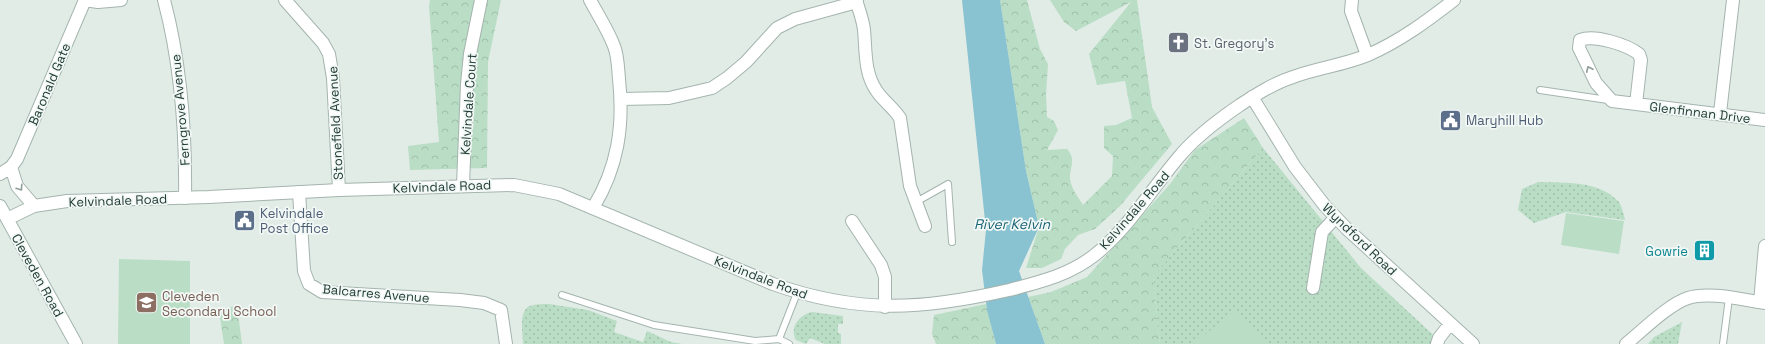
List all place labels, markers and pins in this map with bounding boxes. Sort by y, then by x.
church icon: St. Gregory's [1165,30,1191,56]
place label: St. Gregory's [1194,35,1275,52]
public building icon: Maryhill Hub [1437,107,1463,133]
place label: Maryhill Hub [1466,112,1543,129]
place label: Kelvindale Post Office [260,205,329,237]
public building icon: Kelvindale Post Office [232,207,258,233]
building icon: Gowrie [1691,238,1717,264]
place label: Gowrie [1645,243,1688,260]
place label: Cleveden Secondary School [162,288,276,320]
school or university icon: Cleveden Secondary School [134,290,160,316]

